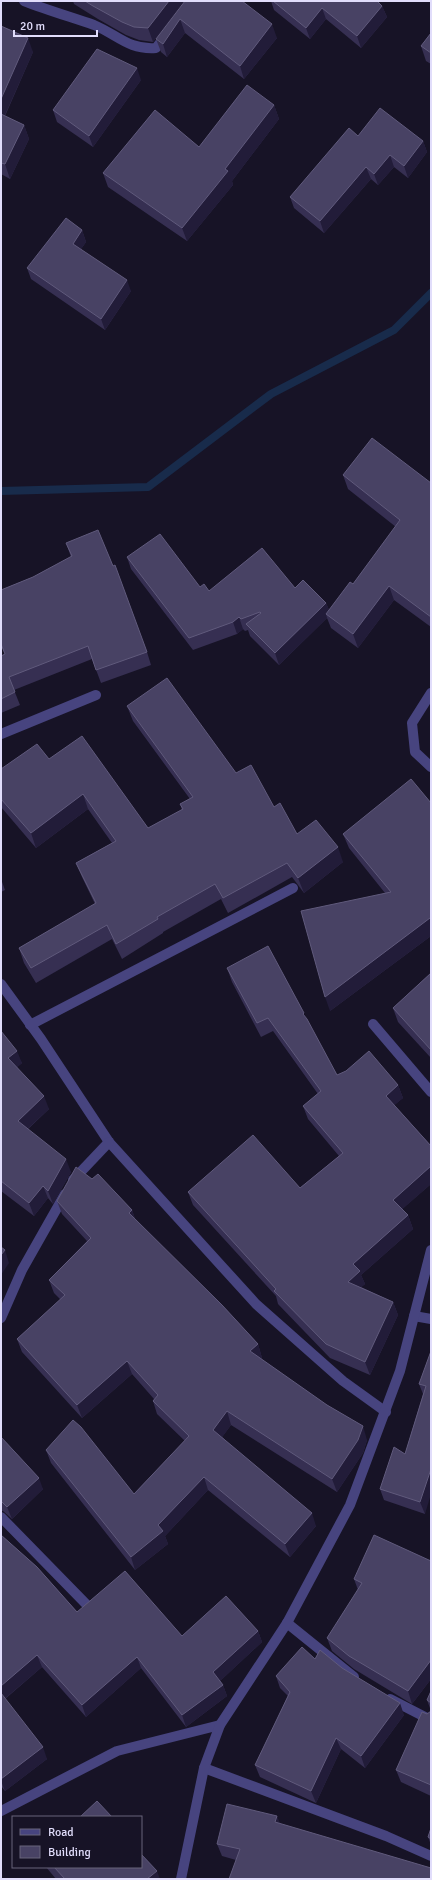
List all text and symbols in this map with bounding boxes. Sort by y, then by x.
scale bar [14,12,97,38]
text: 20 m [20,19,45,34]
legend [12,1816,142,1868]
text: Road [48,1825,74,1840]
text: Building [48,1845,91,1860]

